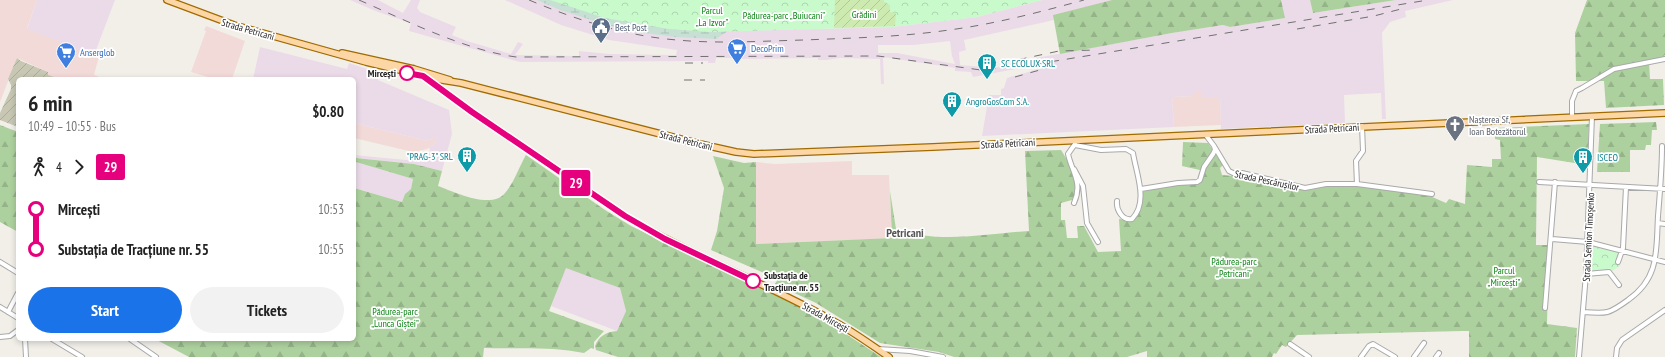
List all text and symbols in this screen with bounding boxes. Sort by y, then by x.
park label: Parcul „La Izvor” [696,4,728,29]
park label: Grădini [852,8,876,21]
park label: Pădurea-parc „Buiucani” [743,9,825,22]
street label: Strada Petricani [220,16,276,43]
public building icon: Best Post [590,16,612,44]
place label: Best Post [615,21,647,34]
supermarket icon: DecoPrim [726,37,748,65]
supermarket icon: Anserglob [55,41,77,69]
place label: DecoPrim [751,42,784,55]
place label: Anserglob [80,46,115,59]
building icon: SC ECOLUX SRL [976,52,998,80]
place label: SC ECOLUX SRL [1001,57,1056,70]
marker: Mircești [399,65,415,81]
place label: Mircești [368,67,396,80]
text: 6 min [28,89,72,117]
building icon: AngroGosCom S.A. [941,90,963,118]
place label: AngroGosCom S.A. [966,95,1029,108]
text: $0.80 [312,102,344,121]
place label: Nașterea Sf. Ioan Botezătorul [1469,113,1527,138]
church icon: Nașterea Sf. Ioan Botezătorul [1444,114,1466,142]
text: 10:49 – 10:55 · Bus [28,118,116,135]
street label: Strada Petricani [1305,121,1360,136]
street label: Strada Petricani [658,128,714,153]
street label: Strada Petricani [981,136,1036,151]
building icon: "PRAG-3" SRL [456,145,478,173]
building icon: ISCEO [1572,146,1594,174]
place label: "PRAG-3" SRL [407,150,454,163]
place label: ISCEO [1597,151,1618,164]
icon: walk [28,156,50,178]
icon: forward [68,156,90,178]
text: 29 [104,158,117,176]
text: 4 [56,159,62,176]
street label: Strada Pescărușilor [1233,167,1301,194]
line badge: 29 [558,170,594,196]
text: 29 [569,174,583,192]
street label: Strada Semion Timoșenko [1580,192,1597,282]
text: Mircești [58,200,100,219]
text: 10:53 [318,201,344,218]
district label: Petricani [886,225,924,240]
text: Substația de Tracțiune nr. 55 [58,240,209,259]
text: 10:55 [318,241,344,258]
park label: Pădurea-parc „Petricani” [1211,255,1257,280]
park label: Parcul „Mircești” [1488,264,1521,289]
place label: Substația de Tracțiune nr. 55 [764,269,819,294]
marker: Substația de Tracțiune nr. 55 [745,273,761,289]
button: Start [28,287,182,333]
button: Tickets [190,287,344,333]
street label: Strada Mircești [800,299,851,336]
park label: Pădurea-parc „Lunca Gîștei” [371,305,419,330]

